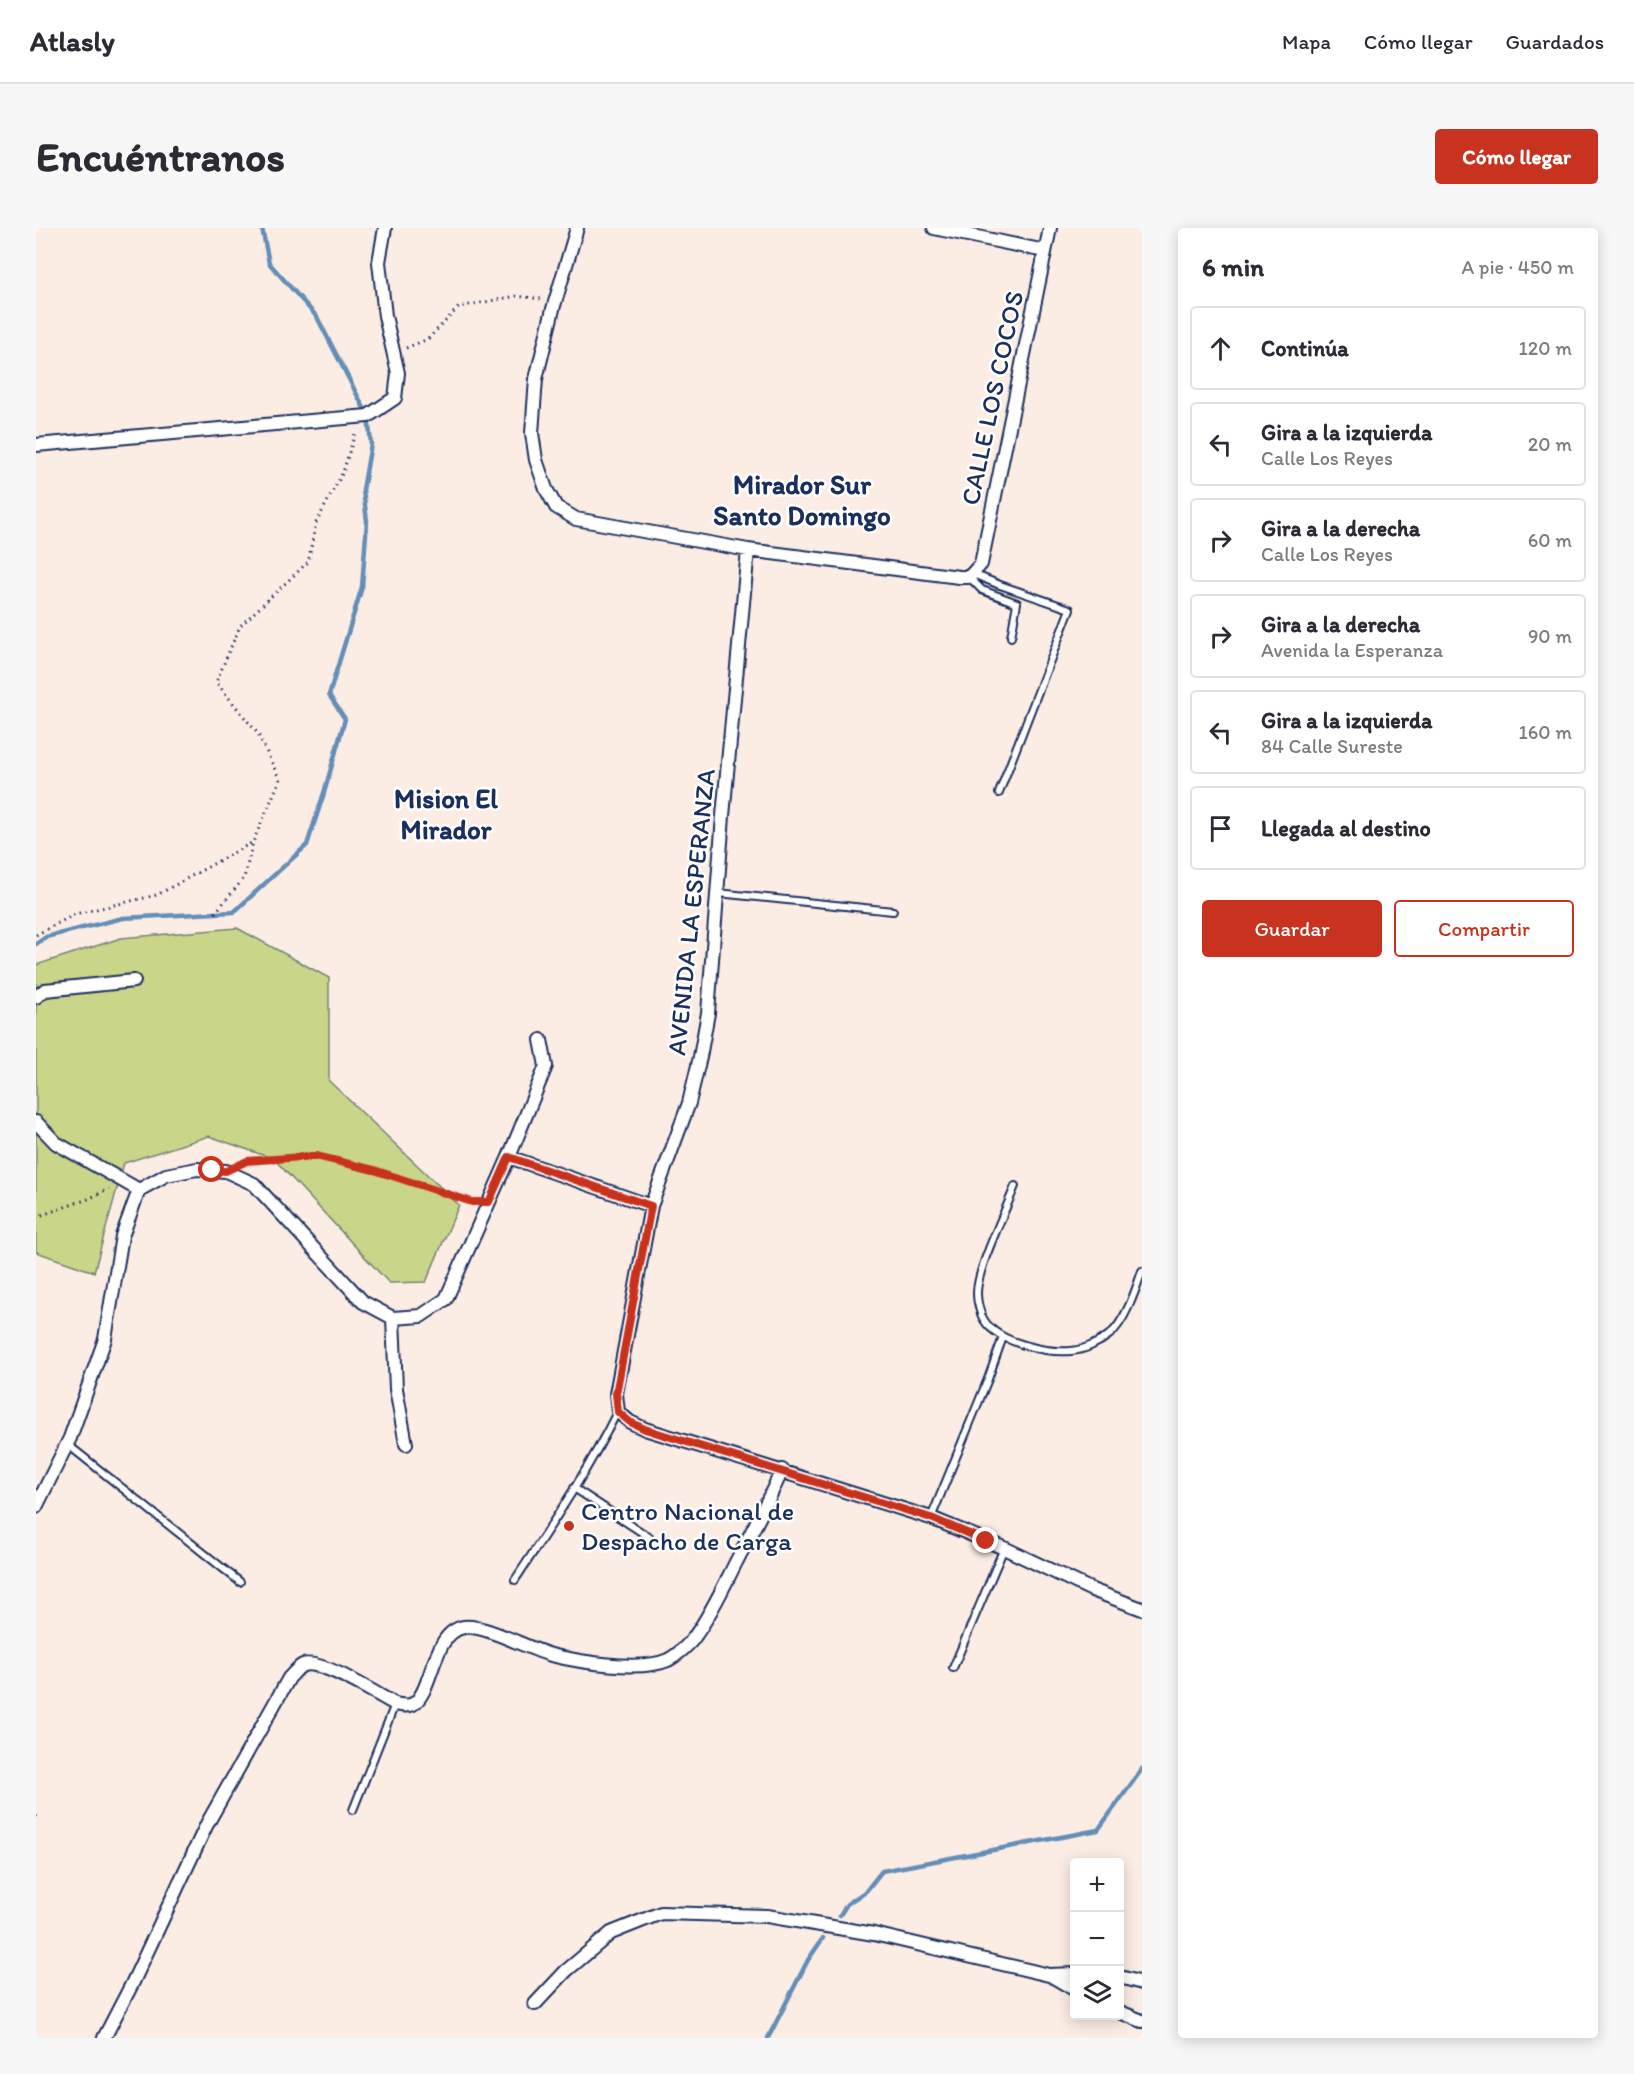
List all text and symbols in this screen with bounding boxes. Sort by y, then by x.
text: Atlasly [30,24,115,58]
text: Mapa [1282,29,1331,54]
text: Cómo llegar [1364,29,1473,54]
text: Guardados [1506,29,1604,54]
button: Cómo llegar [1435,129,1598,184]
text: Encuéntranos [36,131,285,182]
text: 6 min [1202,251,1264,283]
text: A pie · 450 m [1462,255,1574,279]
street label: CALLE LOS COCOS [954,288,1030,508]
icon: ahead [1204,332,1237,365]
text: Continúa [1261,335,1349,362]
text: 120 m [1519,336,1572,360]
text: Gira a la izquierda [1261,419,1432,446]
icon: left [1204,428,1237,461]
text: 20 m [1528,432,1572,456]
text: Calle Los Reyes [1261,446,1393,470]
district label: Mirador Sur Santo Domingo [713,468,891,532]
text: Gira a la derecha [1261,515,1420,542]
icon: right [1204,524,1237,557]
text: 60 m [1528,528,1572,552]
text: Calle Los Reyes [1261,542,1393,566]
text: Gira a la derecha [1261,611,1420,638]
icon: right [1204,620,1237,653]
text: 90 m [1528,624,1572,648]
text: Avenida la Esperanza [1261,638,1443,662]
text: Gira a la izquierda [1261,707,1432,734]
icon: left [1204,716,1237,749]
text: 160 m [1519,720,1572,744]
text: 84 Calle Sureste [1261,734,1403,758]
street label: AVENIDA LA ESPERANZA [660,767,722,1057]
district label: Mision El Mirador [394,782,498,846]
icon: arrive [1204,812,1237,845]
text: Llegada al destino [1261,815,1431,842]
button: Guardar [1202,900,1382,957]
button: Compartir [1394,900,1574,957]
route start [198,1156,224,1182]
place label: Centro Nacional de Despacho de Carga [581,1495,794,1557]
marker: Centro Nacional de Despacho de Carga [562,1519,576,1533]
route end [972,1527,998,1553]
map controls [1070,1858,1124,2020]
button: + [1070,1858,1124,1912]
button: − [1070,1912,1124,1966]
button: layers [1070,1966,1124,2020]

